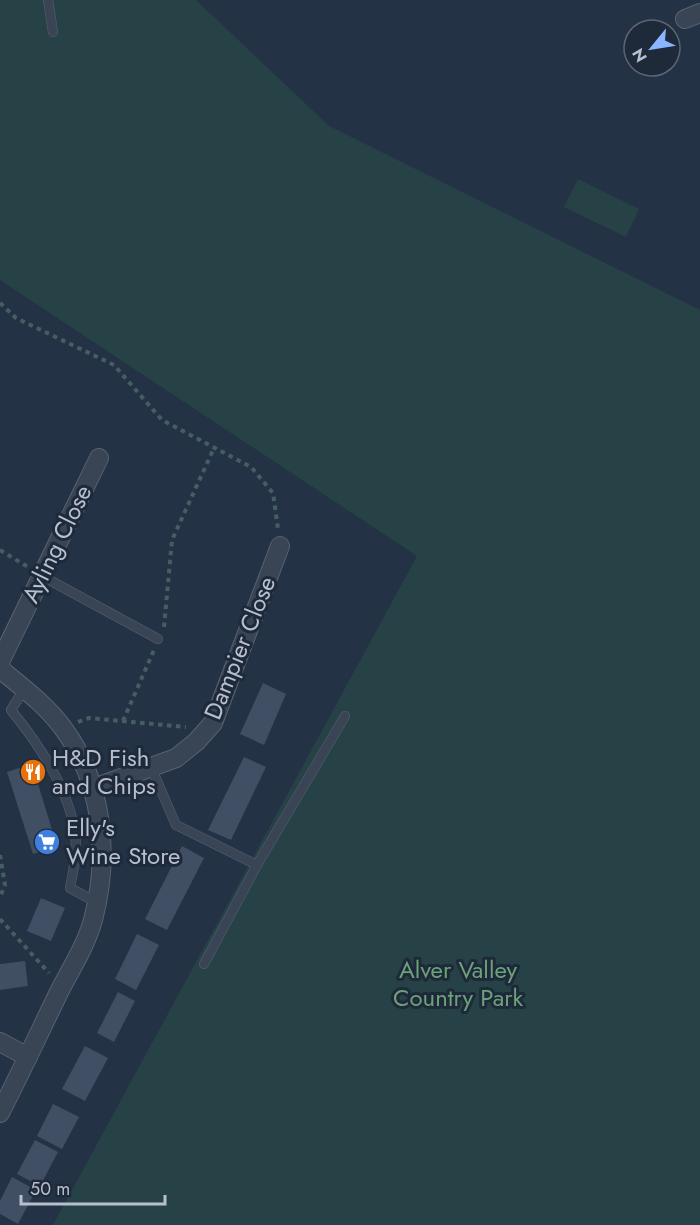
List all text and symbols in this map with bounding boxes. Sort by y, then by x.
north arrow [622,18,682,78]
text: N [626,44,653,67]
street label: Ayling Close [13,479,100,609]
street label: Dampier Close [195,571,284,725]
place label: H&D Fish and Chips [52,740,156,803]
restaurant icon: H&D Fish and Chips [18,757,48,787]
place label: Elly's Wine Store [66,810,180,873]
supermarket icon: Elly's Wine Store [32,827,62,857]
park label: Alver Valley Country Park [393,952,523,1015]
scale bar [21,1168,165,1206]
text: 50 m [30,1176,70,1202]

